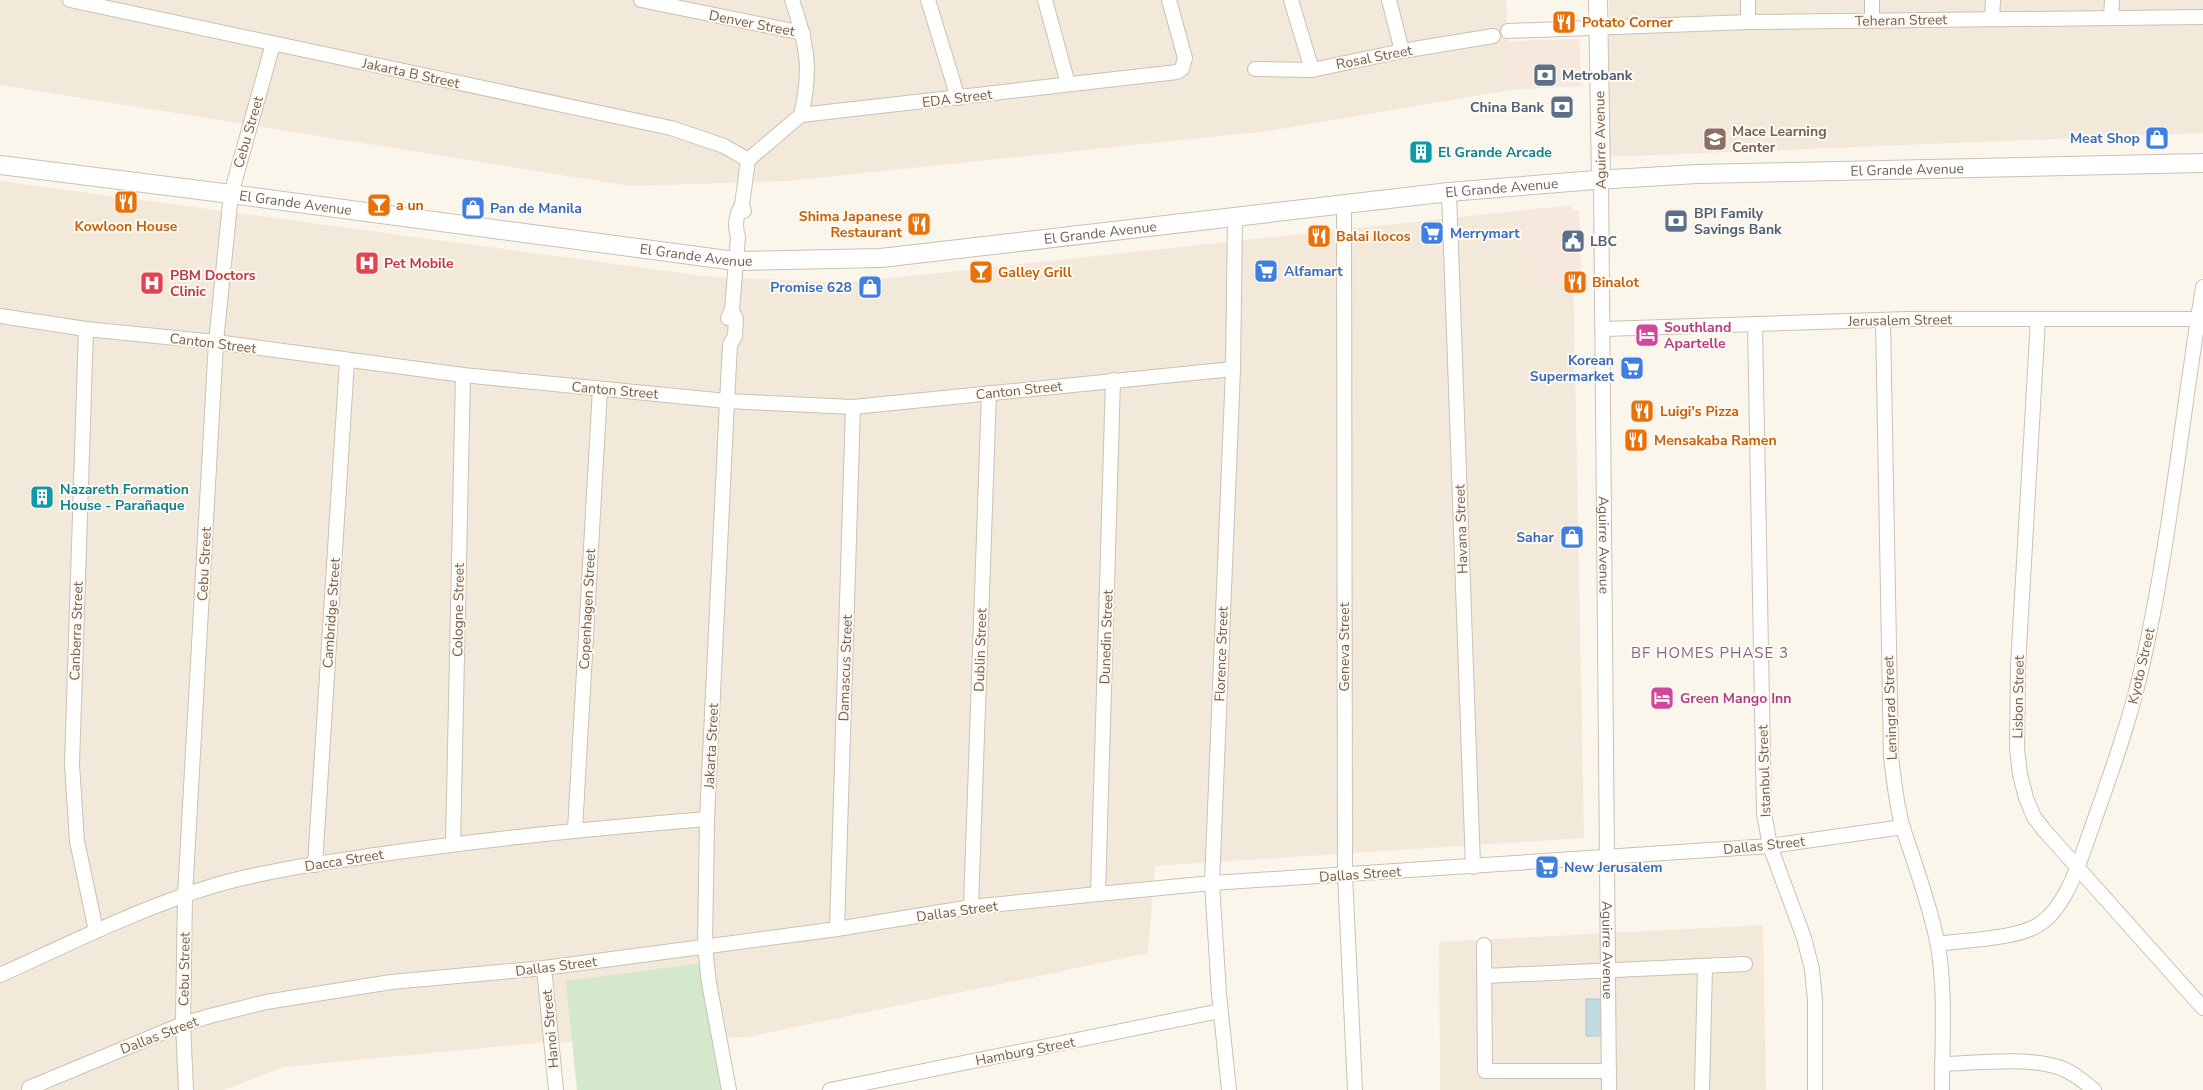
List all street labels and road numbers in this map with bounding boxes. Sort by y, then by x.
street label: Denver Street [707,6,797,41]
street label: Teheran Street [1855,10,1947,31]
street label: Rosal Street [1334,41,1414,74]
street label: Jakarta B Street [360,54,461,93]
street label: EDA Street [921,85,993,112]
street label: Aguirre Avenue [1590,91,1611,189]
street label: Cebu Street [229,94,268,170]
street label: El Grande Avenue [1850,159,1964,181]
street label: El Grande Avenue [1445,174,1559,202]
street label: El Grande Avenue [238,186,353,220]
street label: El Grande Avenue [1043,217,1158,249]
street label: El Grande Avenue [639,239,753,271]
street label: Jerusalem Street [1847,310,1952,331]
street label: Canton Street [169,329,257,358]
street label: Canton Street [975,376,1063,404]
street label: Canton Street [571,377,659,404]
street label: Havana Street [1450,484,1473,574]
street label: Aguirre Avenue [1594,496,1614,594]
street label: Cebu Street [193,526,216,602]
street label: Copenhagen Street [575,548,600,670]
street label: Cambridge Street [318,557,345,669]
street label: Cologne Street [448,563,469,657]
street label: Canberra Street [65,581,88,681]
street label: Dunedin Street [1095,589,1118,685]
street label: Geneva Street [1335,602,1354,692]
street label: Florence Street [1210,606,1233,702]
street label: Dublin Street [970,608,991,692]
street label: Damascus Street [834,614,857,722]
street label: Kyoto Street [2124,626,2159,706]
street label: Leningrad Street [1879,655,1902,761]
street label: Lisbon Street [2008,655,2029,739]
street label: Jakarta Street [700,703,723,790]
street label: Istanbul Street [1753,724,1776,818]
street label: Dallas Street [1722,832,1806,859]
street label: Dacca Street [303,845,385,876]
street label: Dallas Street [1318,862,1402,887]
street label: Dallas Street [915,896,999,927]
street label: Aguirre Avenue [1597,901,1617,999]
street label: Cebu Street [174,932,195,1006]
street label: Dallas Street [514,952,598,981]
street label: Hanoi Street [538,989,563,1069]
street label: Dallas Street [117,1012,201,1059]
street label: Hamburg Street [974,1033,1077,1070]

